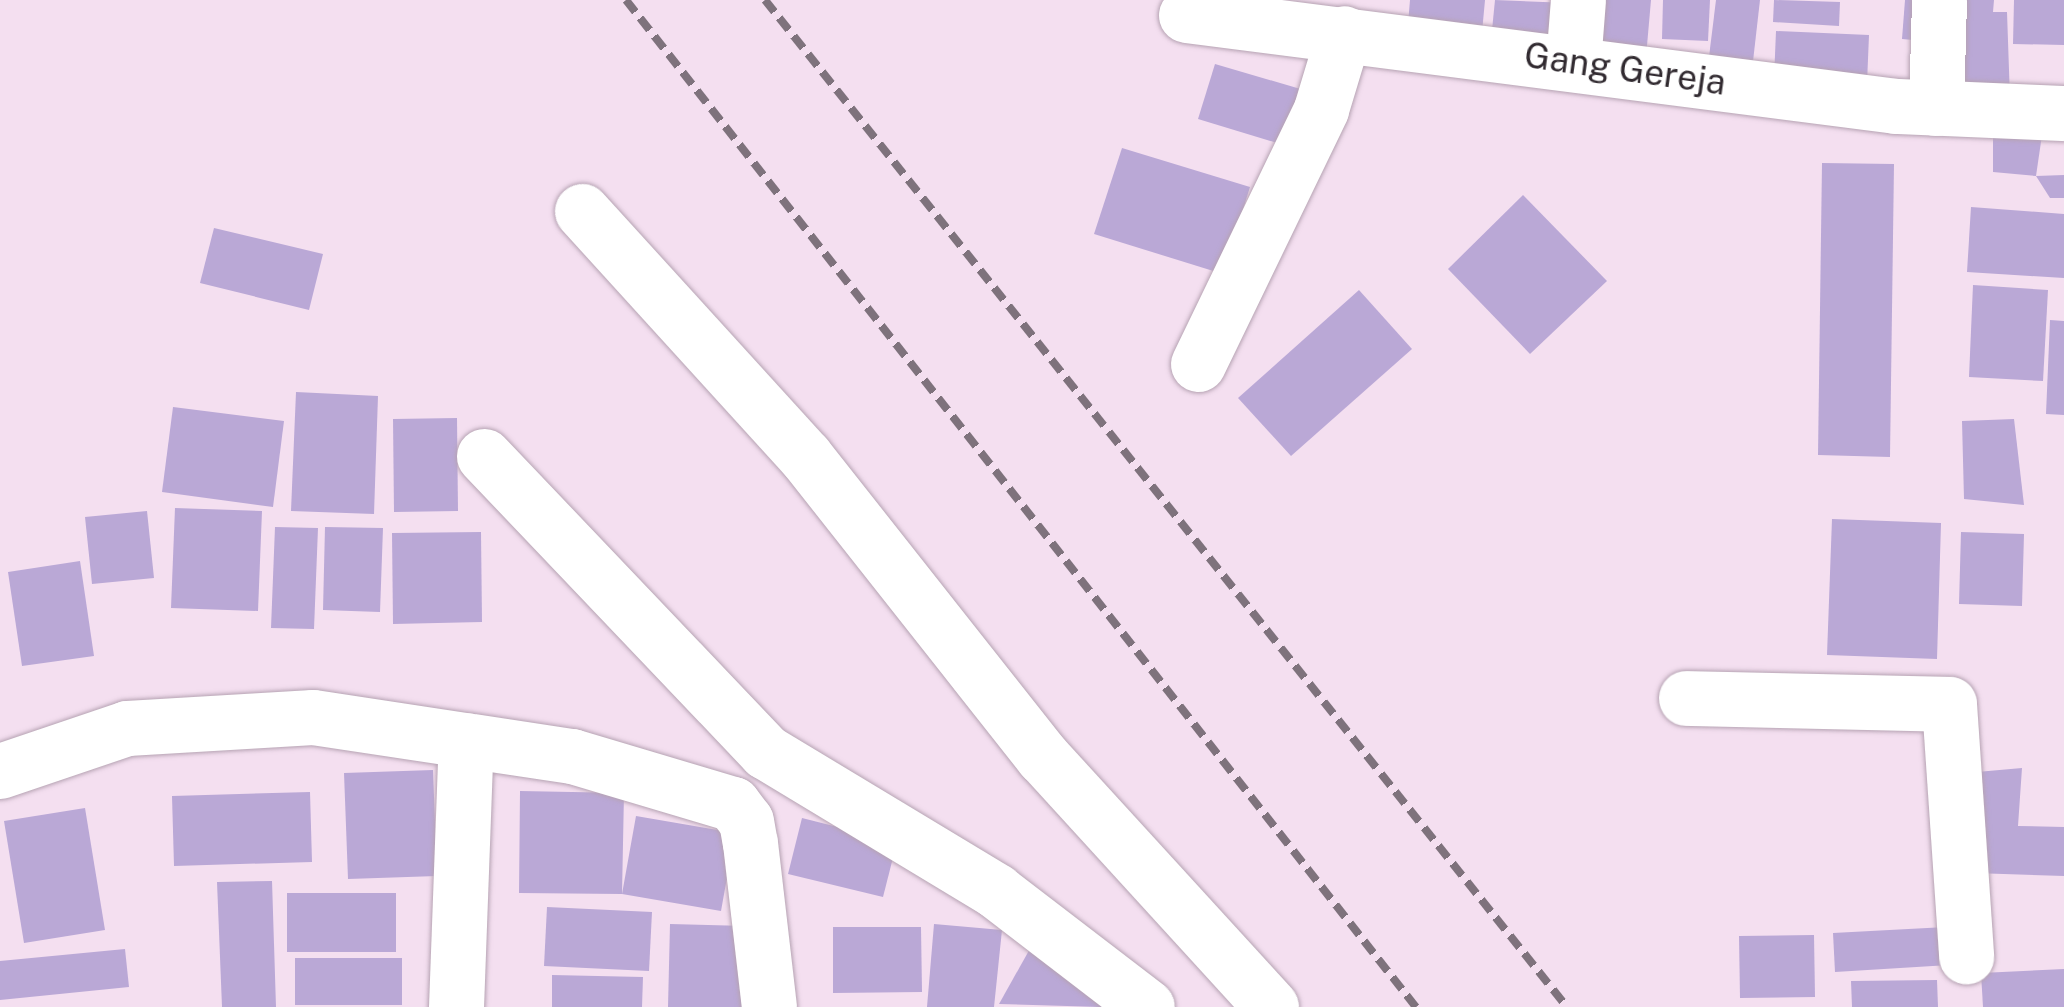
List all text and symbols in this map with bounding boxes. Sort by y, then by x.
street label: Gang Gereja [1522,34,1728,104]

